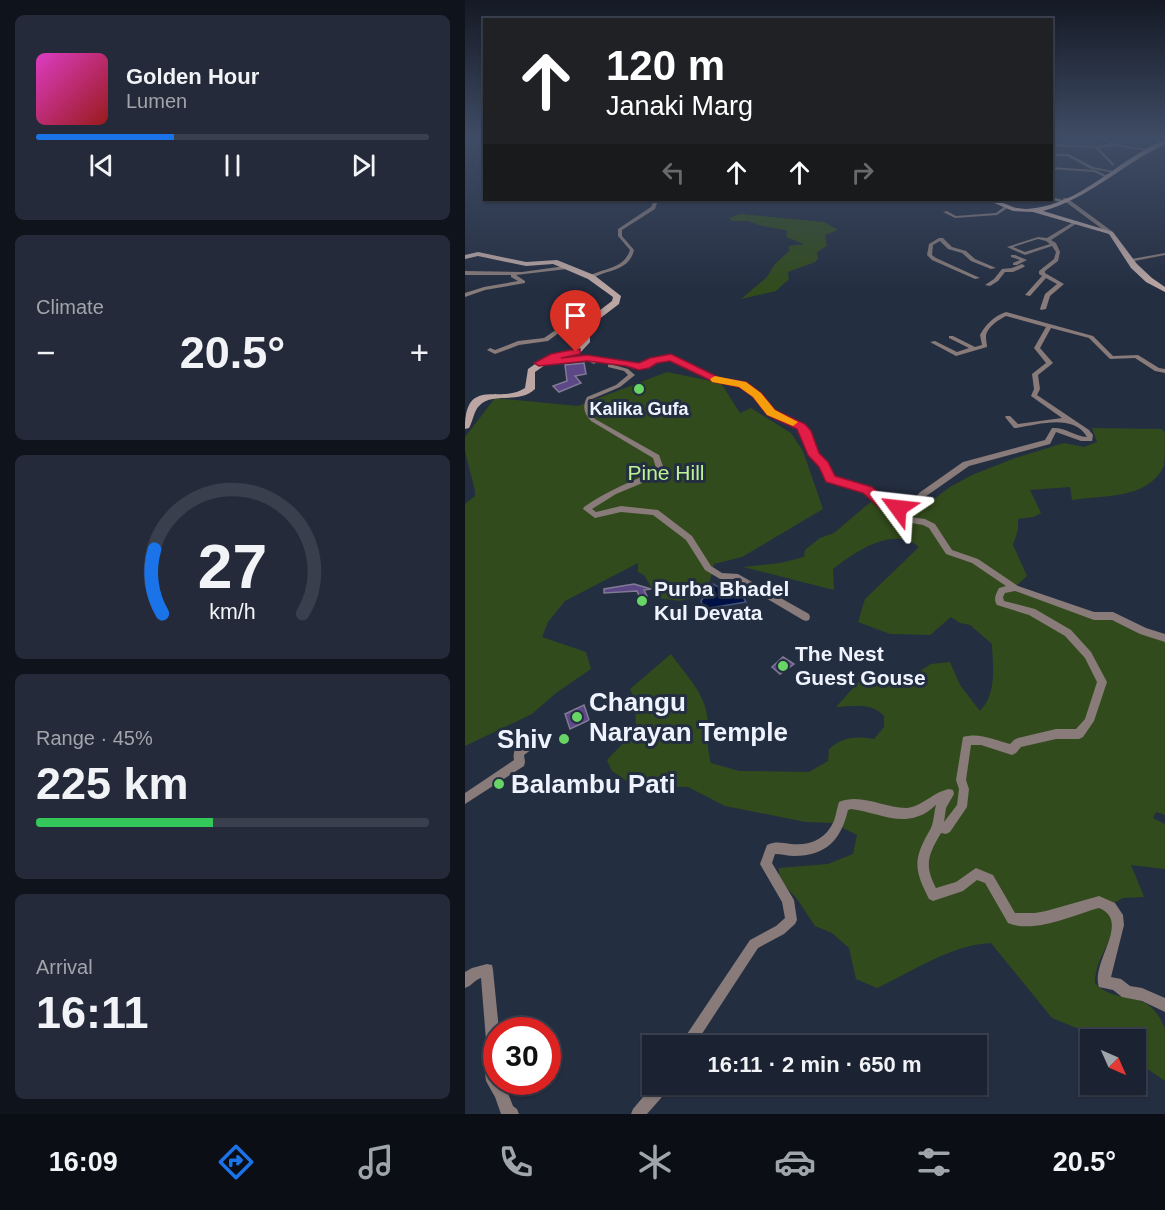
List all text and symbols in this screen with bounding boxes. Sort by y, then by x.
icon: ahead [507,42,585,120]
text: 120 m [606,42,725,89]
text: Golden Hour [126,64,259,89]
text: Lumen [126,90,187,112]
text: Janaki Marg [606,91,753,121]
icon: previous [85,149,118,182]
icon: pause [216,149,249,182]
icon: next [347,149,380,182]
icon: left [657,156,690,189]
icon: ahead [720,156,753,189]
icon: ahead [783,156,816,189]
icon: right [846,156,879,189]
pin [550,290,601,352]
text: Climate [36,296,104,318]
icon: arrive [559,299,592,332]
text: 20.5° [180,327,285,378]
text: − [36,334,55,371]
text: + [410,334,429,371]
marker: Kalika Gufa [632,382,646,396]
place label: Kalika Gufa [589,399,690,419]
park label: Pine Hill [627,461,705,484]
position arrow [866,476,930,540]
text: 27 [198,532,267,601]
place label: Purba Bhadel Kul Devata [654,577,789,624]
marker: Purba Bhadel Kul Devata [635,594,649,608]
text: km/h [209,600,256,624]
place label: The Nest Guest Gouse [795,642,926,689]
marker: The Nest Guest Gouse [776,659,790,673]
place label: Changu Narayan Temple [589,687,788,747]
marker: Changu Narayan Temple [570,710,584,724]
place label: Shiv [497,724,553,754]
text: Range · 45% [36,727,153,749]
marker: Shiv [557,732,571,746]
text: 225 km [36,758,189,809]
place label: Balambu Pati [511,769,676,799]
marker: Balambu Pati [492,777,506,791]
text: Arrival [36,956,93,978]
text: 16:11 [36,987,149,1038]
speed limit sign: 30 [483,1017,561,1095]
north arrow [1080,1029,1146,1095]
map controls [1080,1029,1146,1095]
text: 16:11 · 2 min · 650 m [708,1052,922,1077]
icon: directions [215,1141,257,1183]
icon: music [355,1141,397,1183]
icon: phone [495,1141,537,1183]
icon: climate [634,1141,676,1183]
icon: car [774,1141,816,1183]
icon: filters [913,1141,955,1183]
text: 16:09 [49,1147,118,1177]
text: 20.5° [1053,1147,1116,1177]

